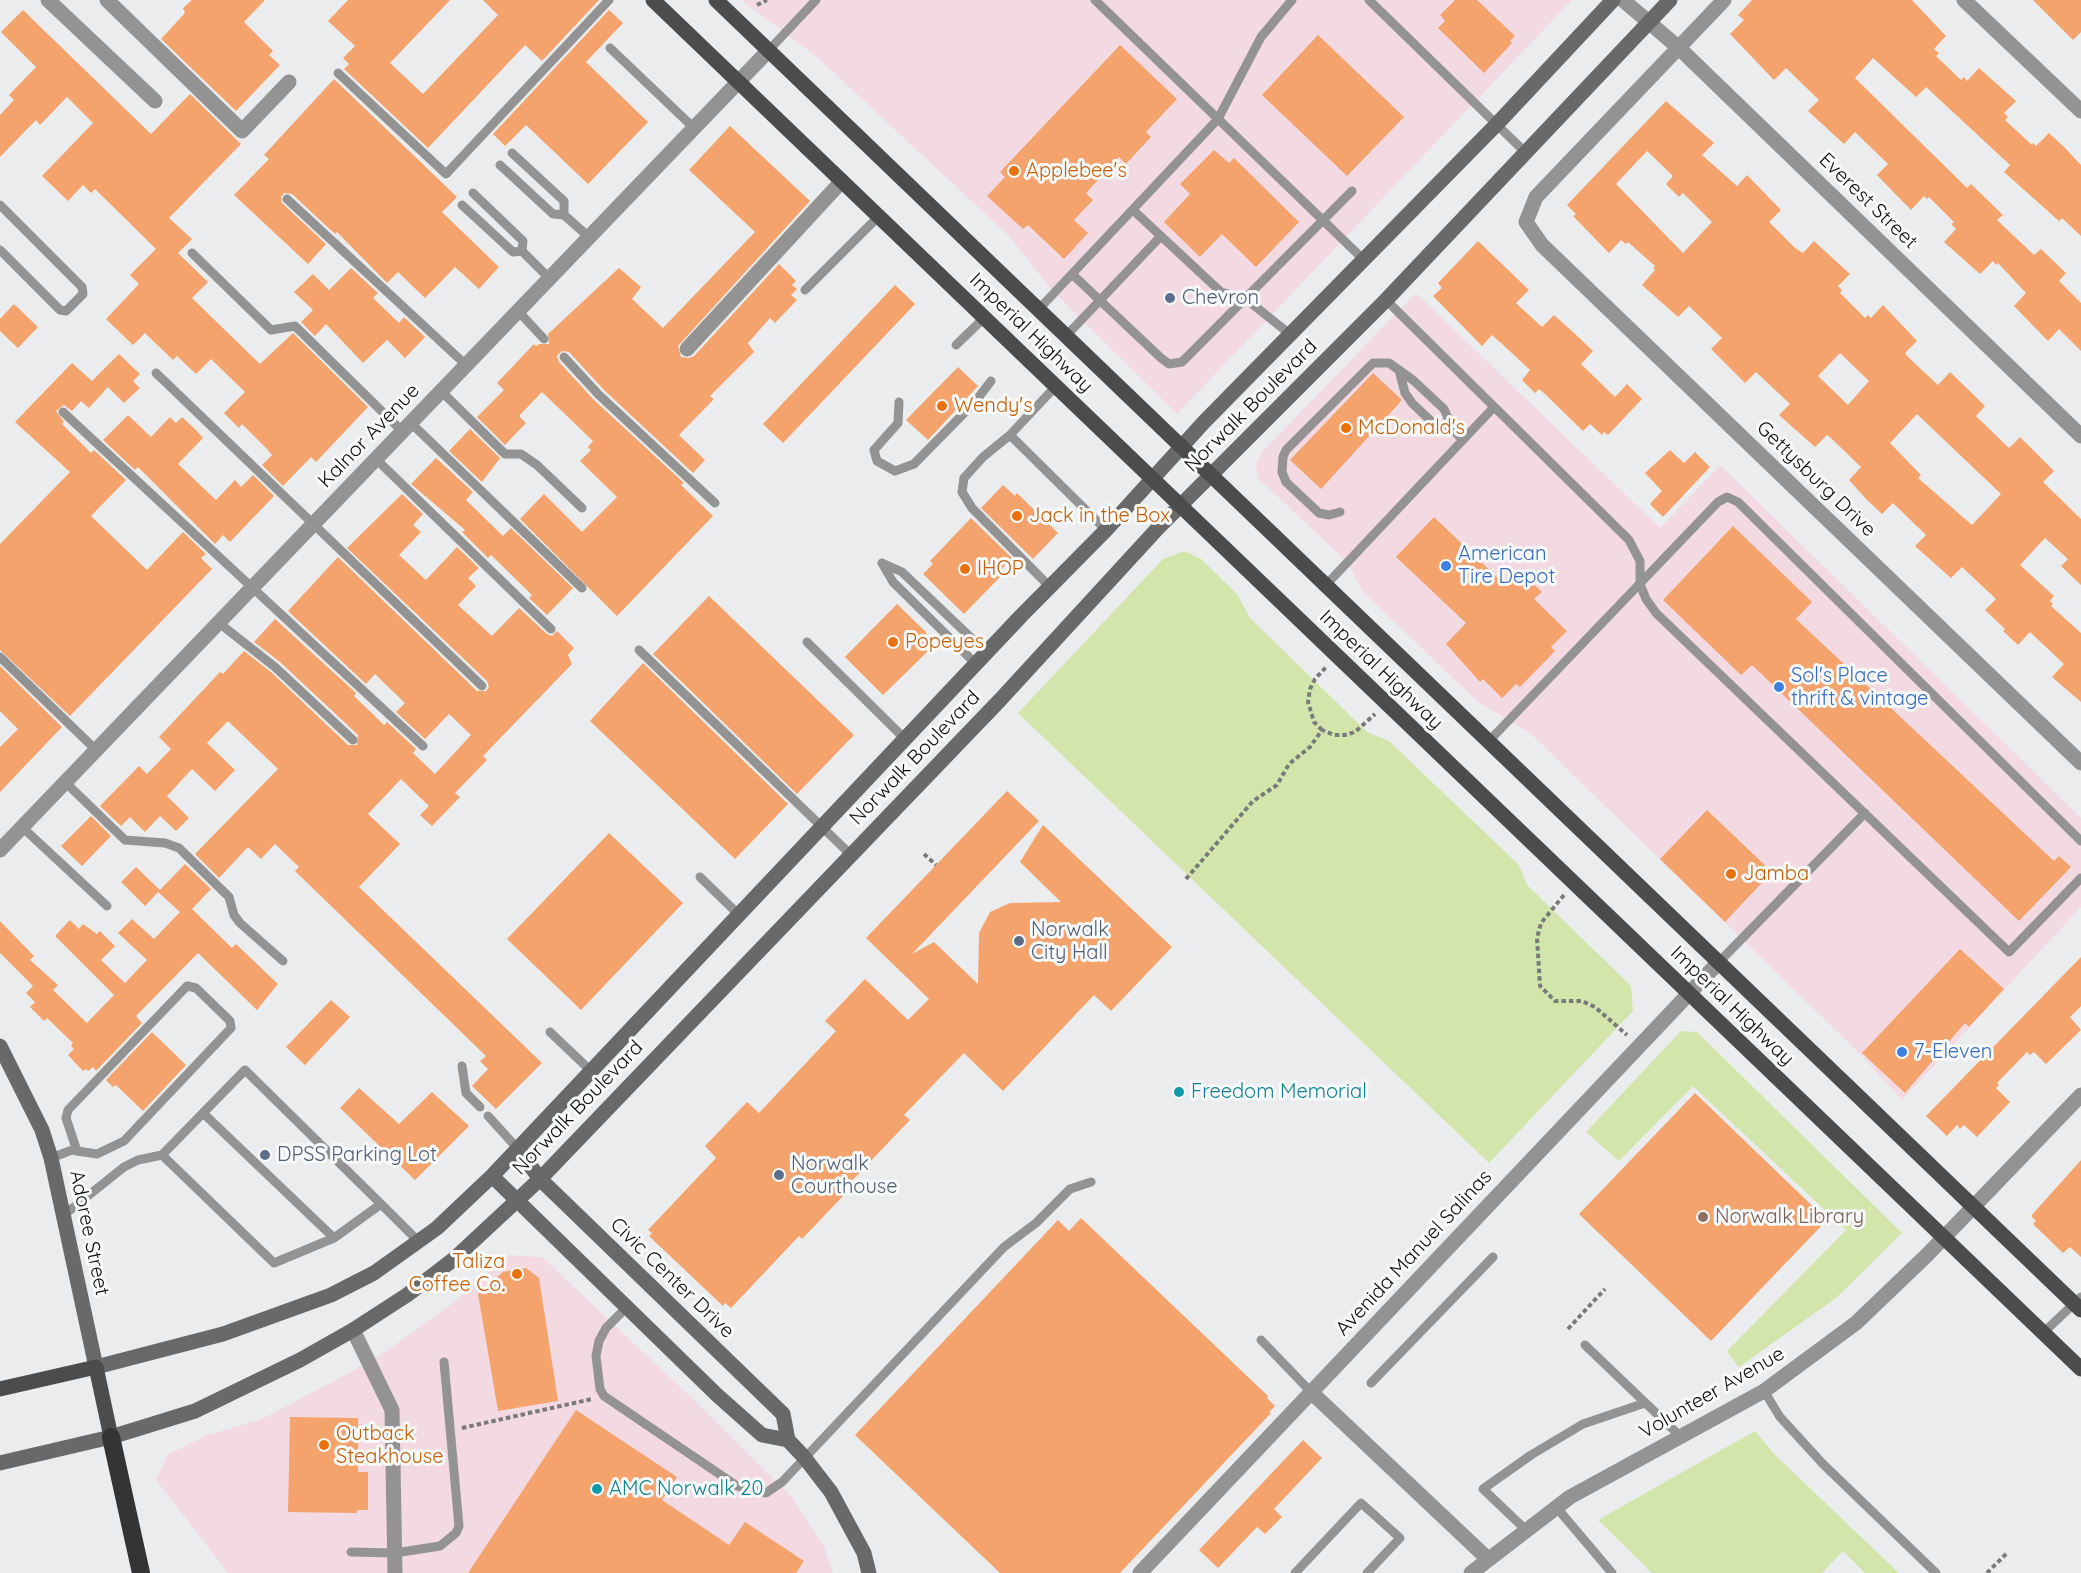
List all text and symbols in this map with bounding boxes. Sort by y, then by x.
street label: Everest Street [1814,148,1922,254]
place label: Applebee's [1026,159,1127,183]
marker: Applebee's [1007,164,1021,178]
street label: Imperial Highway [964,268,1098,398]
place label: Chevron [1182,286,1259,310]
marker: Chevron [1163,291,1177,305]
street label: Norwalk Boulevard [1180,335,1322,477]
street label: Kalnor Avenue [313,379,425,493]
place label: Wendy's [954,394,1033,418]
marker: Wendy's [935,399,949,413]
place label: McDonald's [1358,416,1465,440]
street label: Gettysburg Drive [1751,416,1881,542]
marker: McDonald's [1339,421,1353,435]
place label: Jack in the Box [1029,504,1170,528]
marker: Jack in the Box [1010,509,1024,523]
place label: American Tire Depot [1458,542,1555,589]
place label: IHOP [977,557,1024,581]
marker: American Tire Depot [1439,559,1453,573]
marker: IHOP [958,562,972,576]
street label: Imperial Highway [1314,605,1448,735]
place label: Popeyes [905,630,984,654]
marker: Popeyes [886,635,900,649]
place label: Sol's Place thrift & vintage [1791,664,1928,711]
marker: Sol's Place thrift & vintage [1772,680,1786,694]
street label: Norwalk Boulevard [845,686,985,830]
place label: Jamba [1743,862,1809,886]
marker: Jamba [1724,867,1738,881]
place label: Norwalk City Hall [1031,918,1109,965]
marker: Norwalk City Hall [1012,934,1026,948]
street label: Imperial Highway [1665,941,1799,1071]
street label: Norwalk Boulevard [508,1036,648,1180]
place label: 7-Eleven [1914,1040,1992,1064]
marker: 7-Eleven [1895,1045,1909,1059]
place label: Freedom Memorial [1191,1080,1367,1104]
marker: Freedom Memorial [1172,1085,1186,1099]
place label: DPSS Parking Lot [277,1143,437,1167]
marker: DPSS Parking Lot [258,1148,272,1162]
place label: Norwalk Courthouse [791,1152,897,1199]
street label: Avenida Manuel Salinas [1331,1165,1497,1341]
street label: Adoree Street [64,1168,114,1298]
marker: Norwalk Courthouse [772,1168,786,1182]
place label: Norwalk Library [1715,1205,1864,1229]
marker: Norwalk Library [1696,1210,1710,1224]
street label: Civic Center Drive [605,1213,739,1343]
place label: Taliza Coffee Co. [409,1250,505,1297]
marker: Taliza Coffee Co. [510,1267,524,1281]
street label: Volunteer Avenue [1635,1342,1789,1444]
place label: Outback Steakhouse [336,1422,444,1469]
marker: Outback Steakhouse [317,1438,331,1452]
place label: AMC Norwalk 20 [609,1477,763,1501]
marker: AMC Norwalk 20 [590,1482,604,1496]

